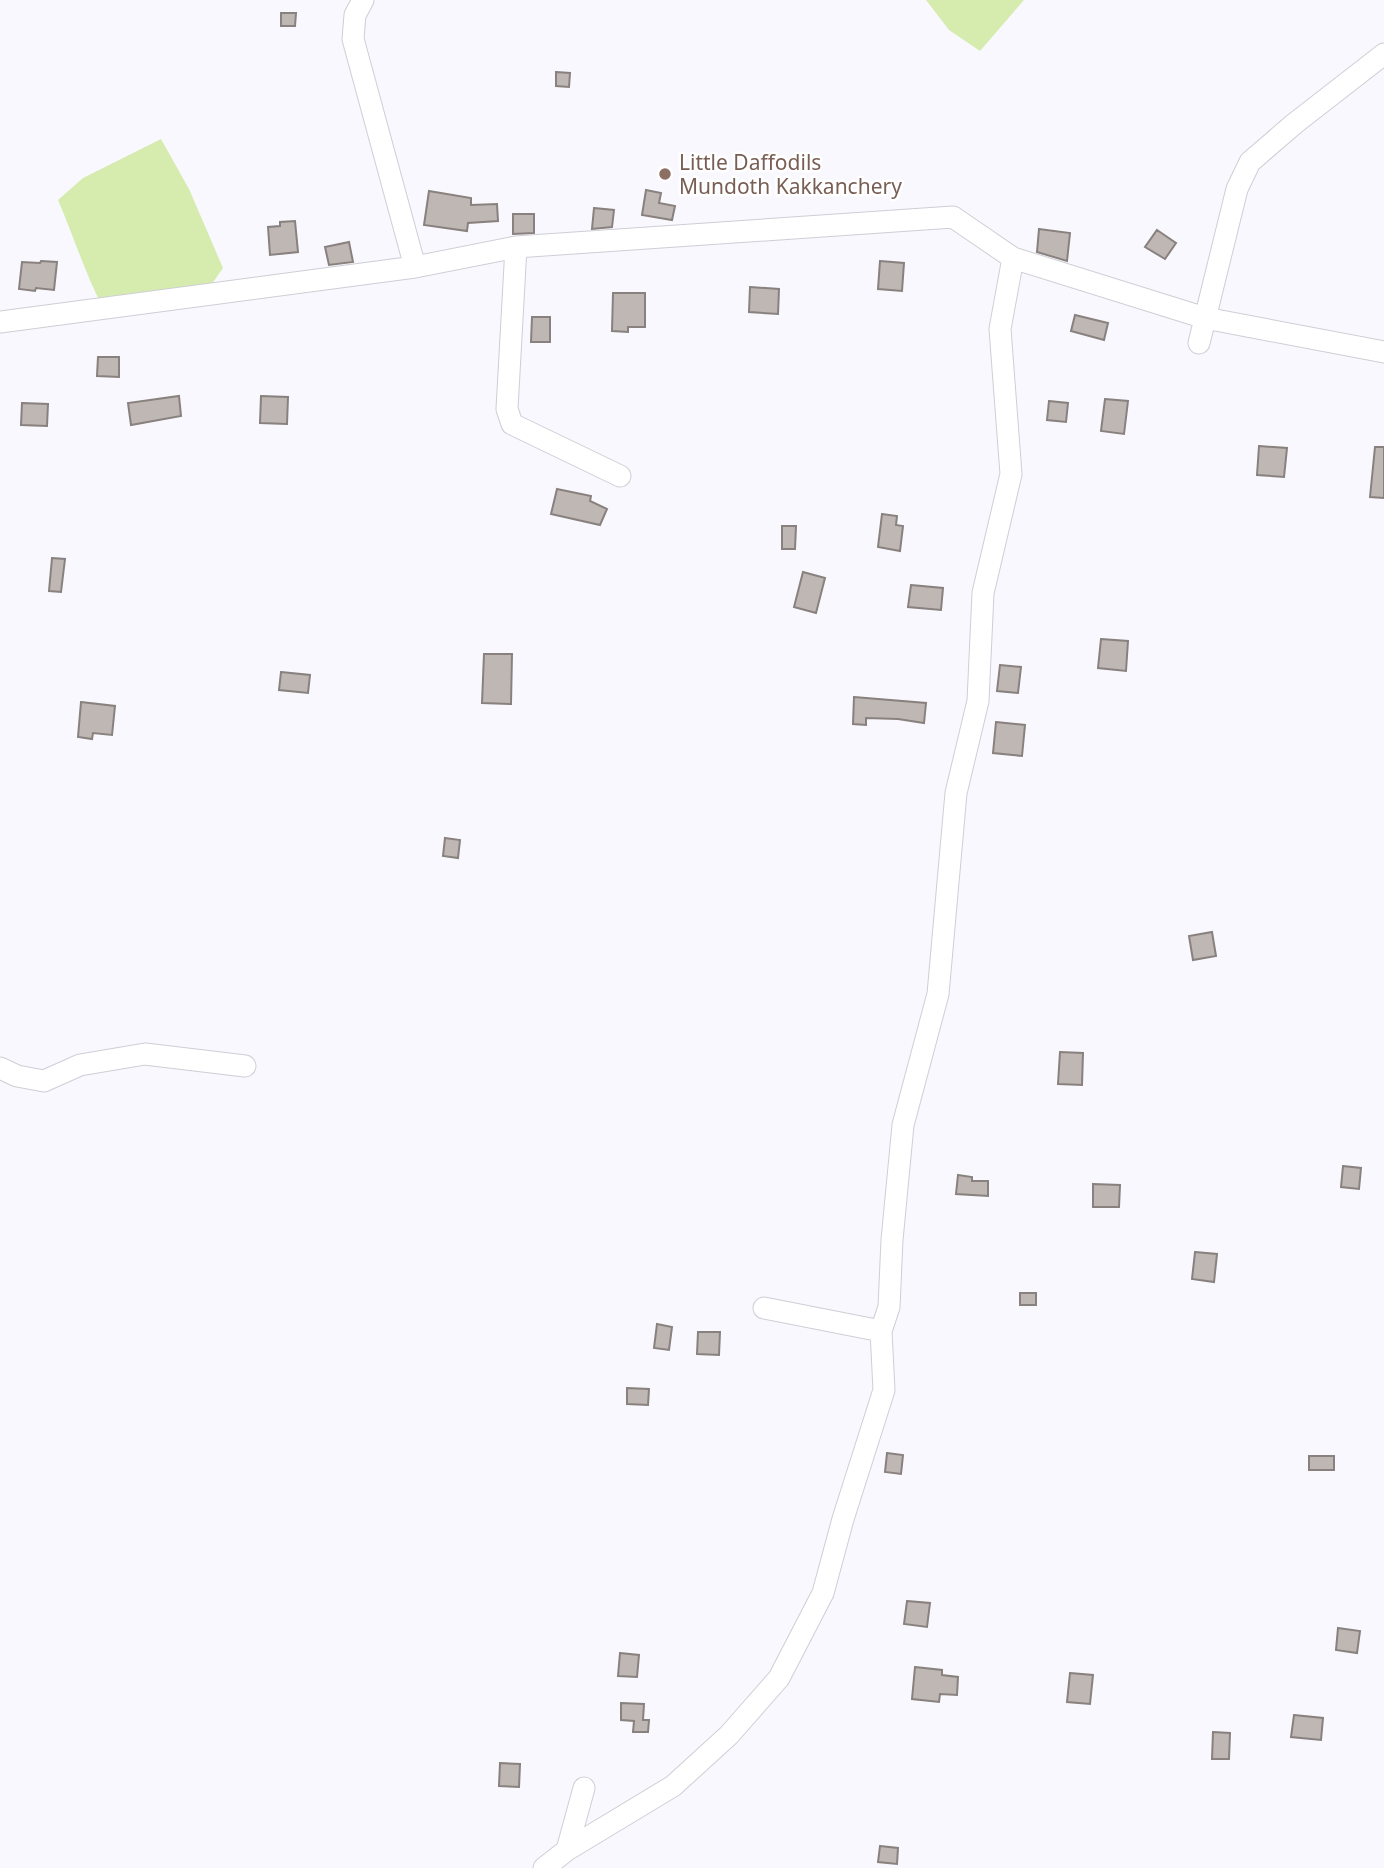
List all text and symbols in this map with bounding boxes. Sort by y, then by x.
place label: Little Daffodils Mundoth Kakkanchery [679,148,902,200]
marker: Little Daffodils Mundoth Kakkanchery [657,166,673,182]

